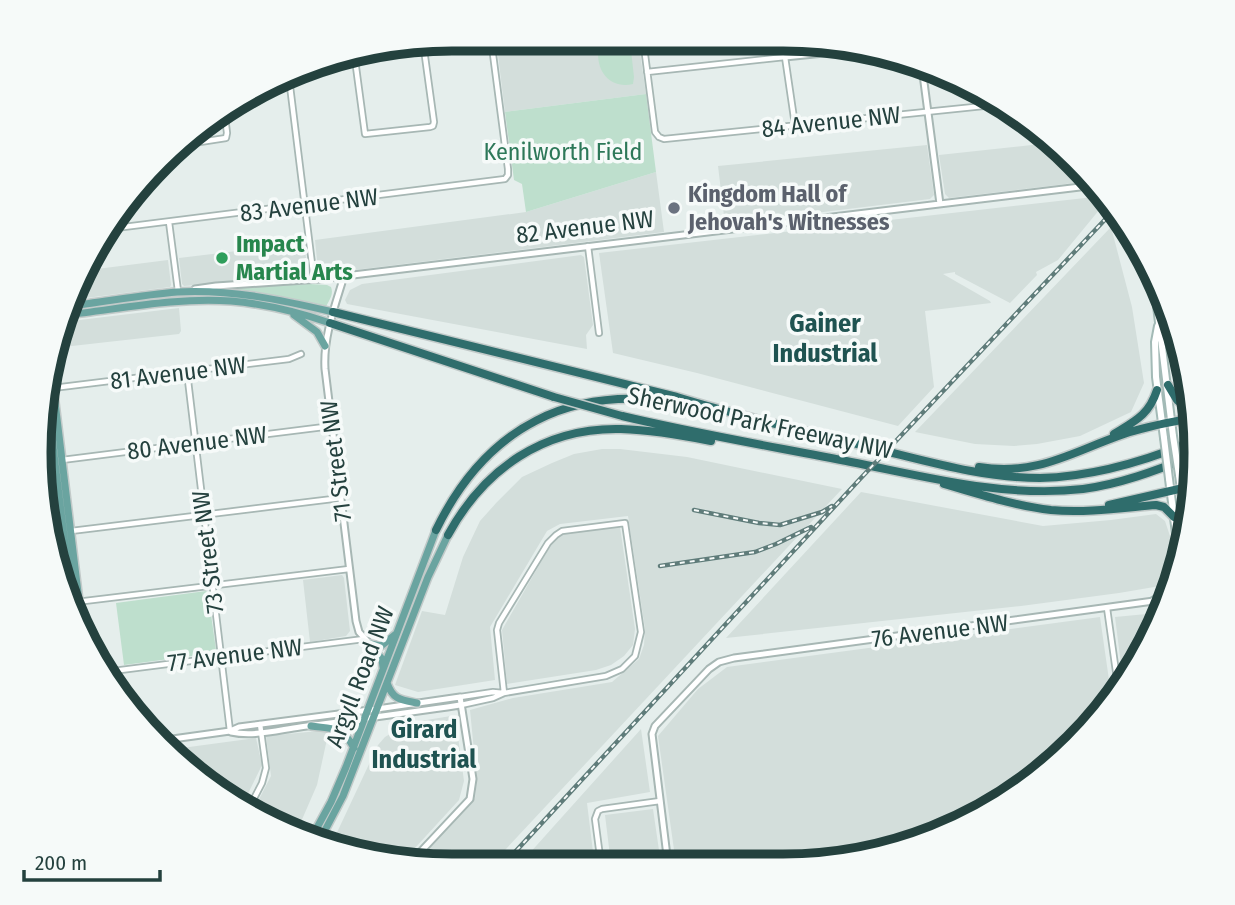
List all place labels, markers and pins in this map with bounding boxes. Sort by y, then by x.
place label: Kingdom Hall of Jehovah's Witnesses [687,180,890,236]
marker: Kingdom Hall of Jehovah's Witnesses [666,200,682,216]
place label: Impact Martial Arts [236,230,353,286]
marker: Impact Martial Arts [214,250,230,266]

